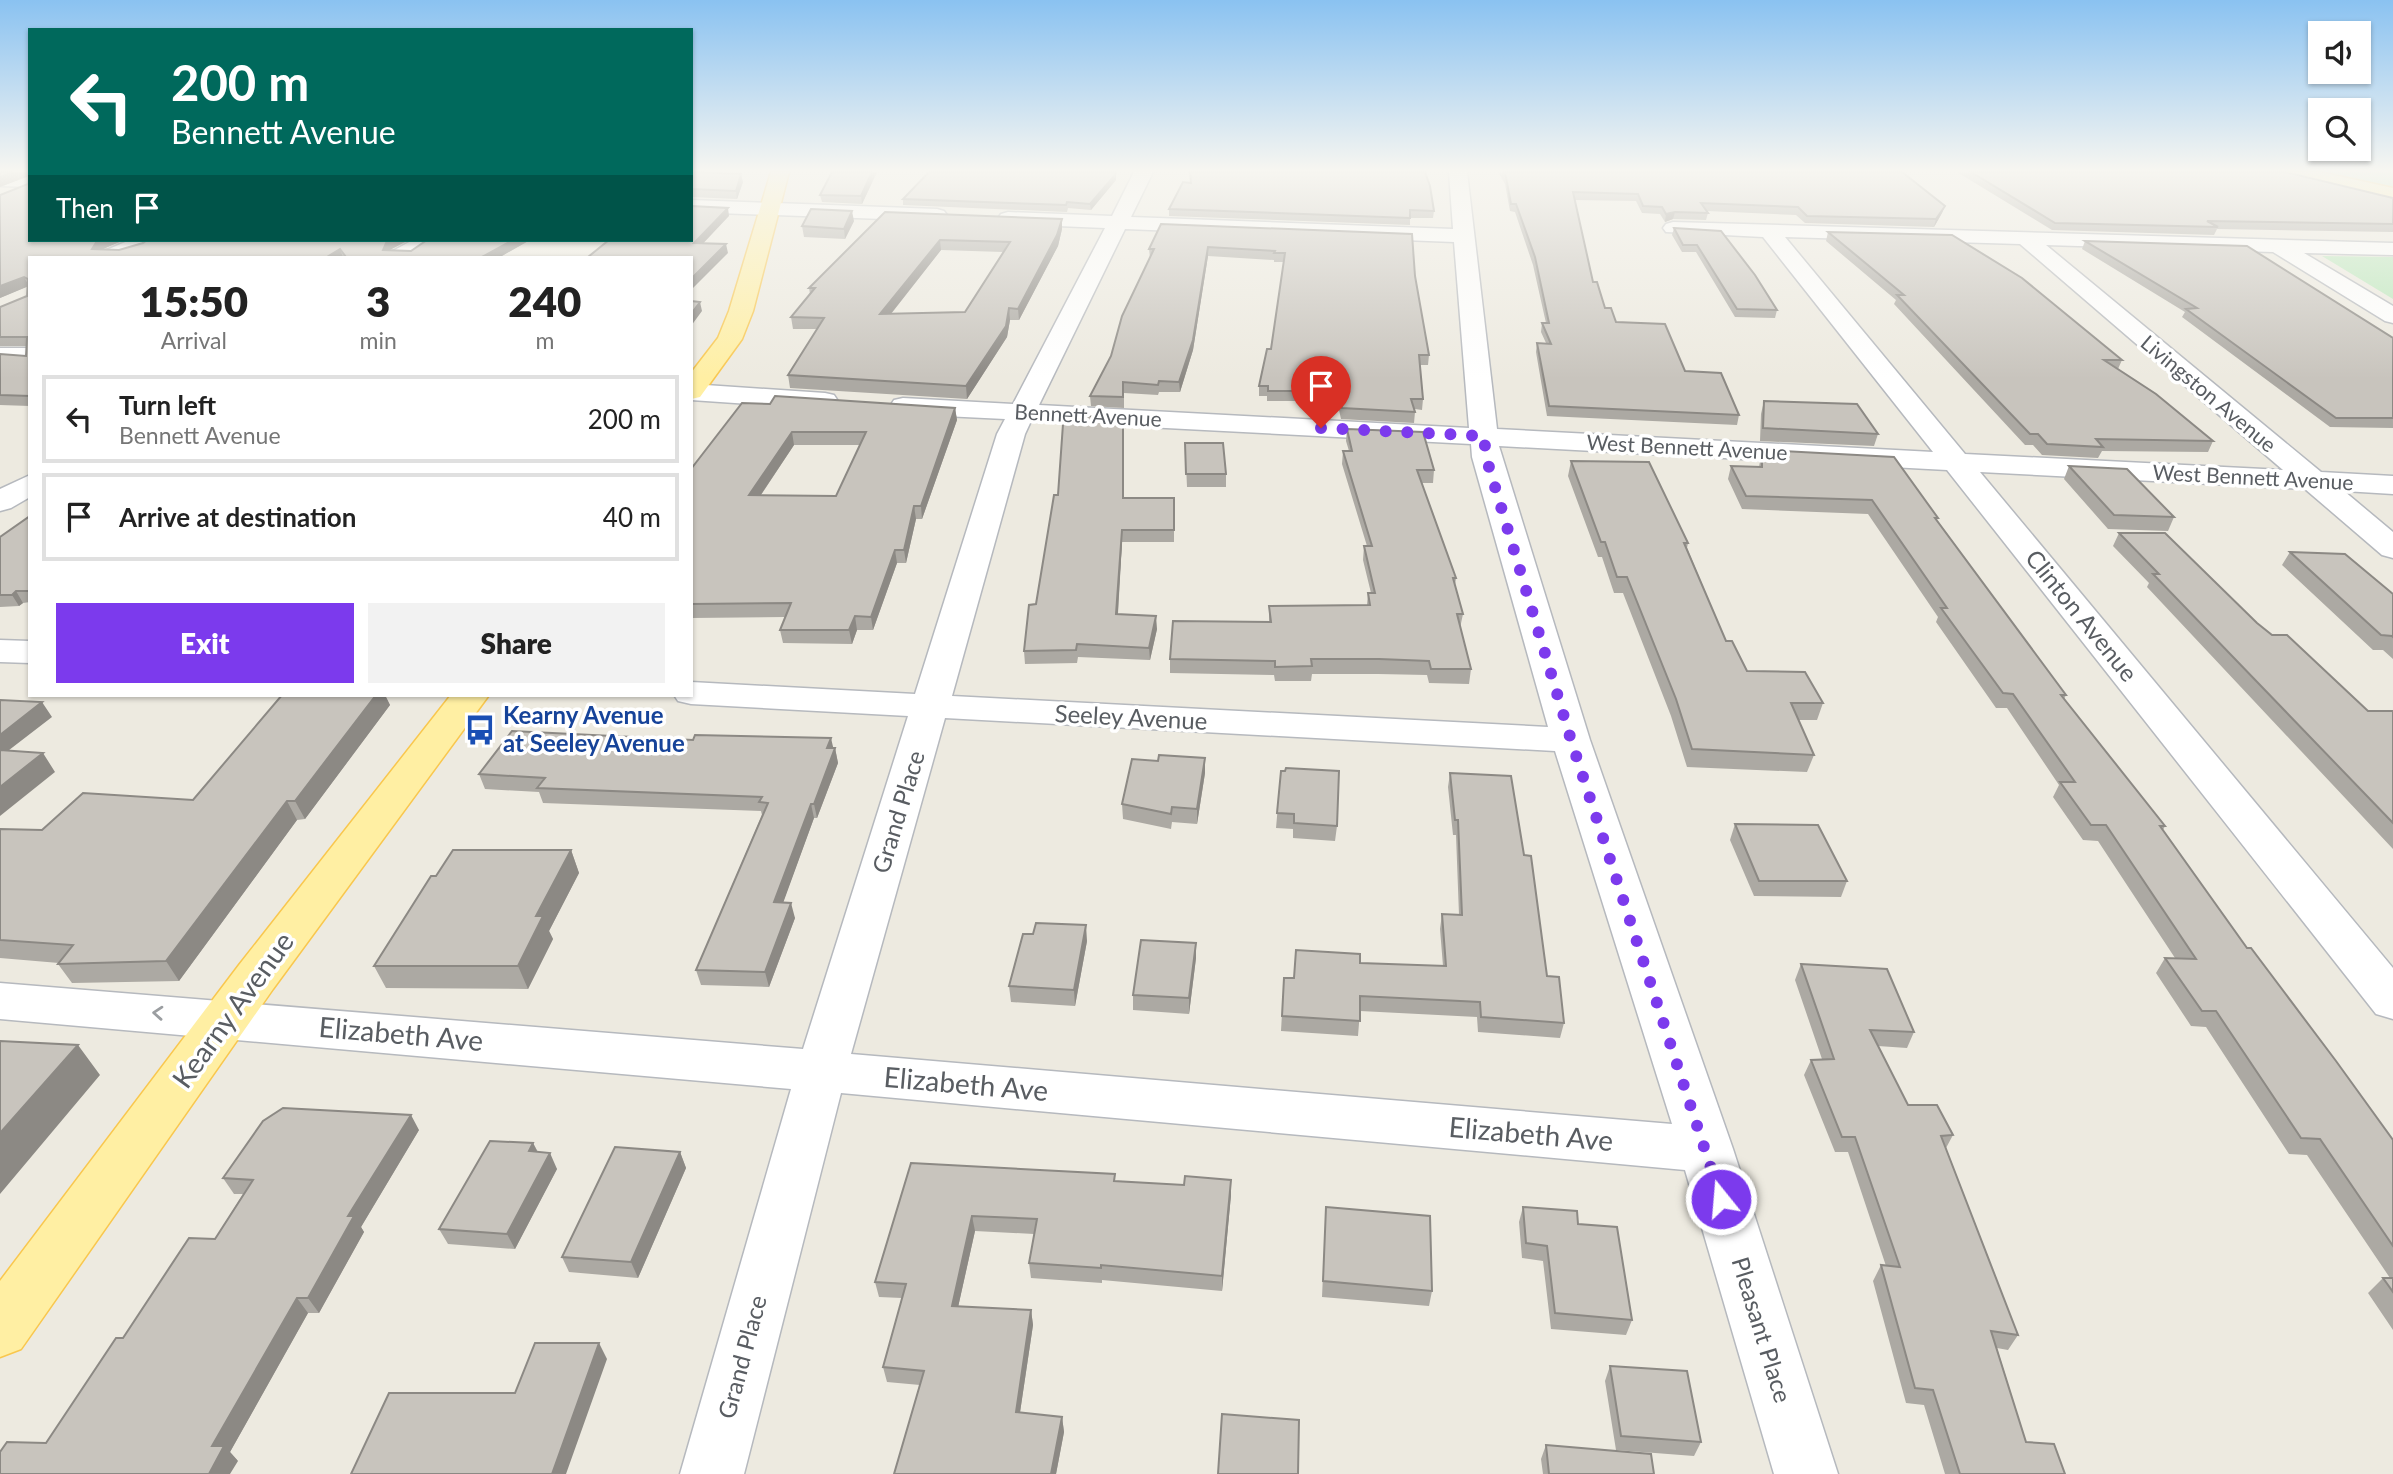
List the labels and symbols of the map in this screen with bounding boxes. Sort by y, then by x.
street label: Livingston Avenue [2136,329,2282,457]
pin [1291,356,1351,428]
street label: Bennett Avenue [1014,398,1162,431]
street label: West Bennett Avenue [1586,429,1788,464]
street label: West Bennett Avenue [2152,459,2354,494]
street label: Clinton Avenue [2020,543,2144,687]
street label: Seeley Avenue [1054,698,1208,735]
place label: Kearny Avenue at Seeley Avenue [503,700,685,757]
bus stop icon: Kearny Avenue at Seeley Avenue [463,713,497,747]
street label: Grand Place [865,747,930,876]
street label: Kearny Avenue [164,925,300,1094]
one-way arrow [152,1006,163,1021]
street label: Elizabeth Ave [317,1009,485,1057]
street label: Elizabeth Ave [882,1059,1050,1107]
street label: Elizabeth Ave [1447,1109,1615,1157]
position arrow [1684,1162,1758,1236]
street label: Pleasant Place [1727,1253,1798,1406]
street label: Grand Place [711,1292,772,1422]

